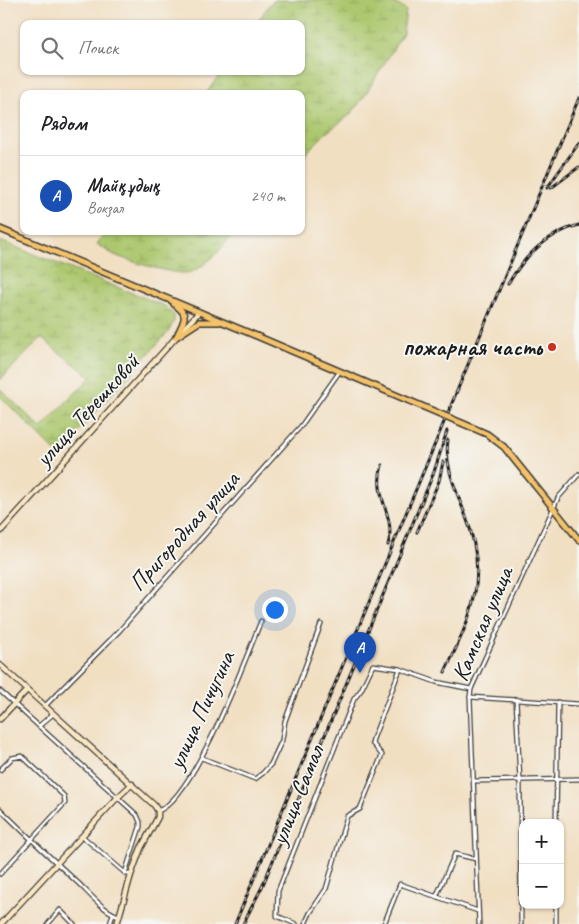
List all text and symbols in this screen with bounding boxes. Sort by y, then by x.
search box [20,20,305,75]
icon: search [38,34,66,62]
text: Поиск [78,36,118,60]
text: Рядом [40,110,87,136]
text: Майқұдық [87,174,160,198]
text: A [52,186,60,206]
text: 240 m [251,186,285,206]
text: Вокзал [87,198,123,218]
place label: пожарная часть [403,332,544,362]
marker: пожарная часть [546,341,558,353]
street label: улица Терешковой [27,346,147,474]
street label: Пригородная улица [122,464,247,597]
street label: Камская улица [445,560,520,686]
your location [262,597,288,623]
pin: A [344,632,376,673]
street label: улица Пичугина [160,645,242,776]
street label: улица Самал [263,739,331,851]
map controls [519,819,564,909]
button: + [519,819,564,864]
button: − [519,864,564,909]

